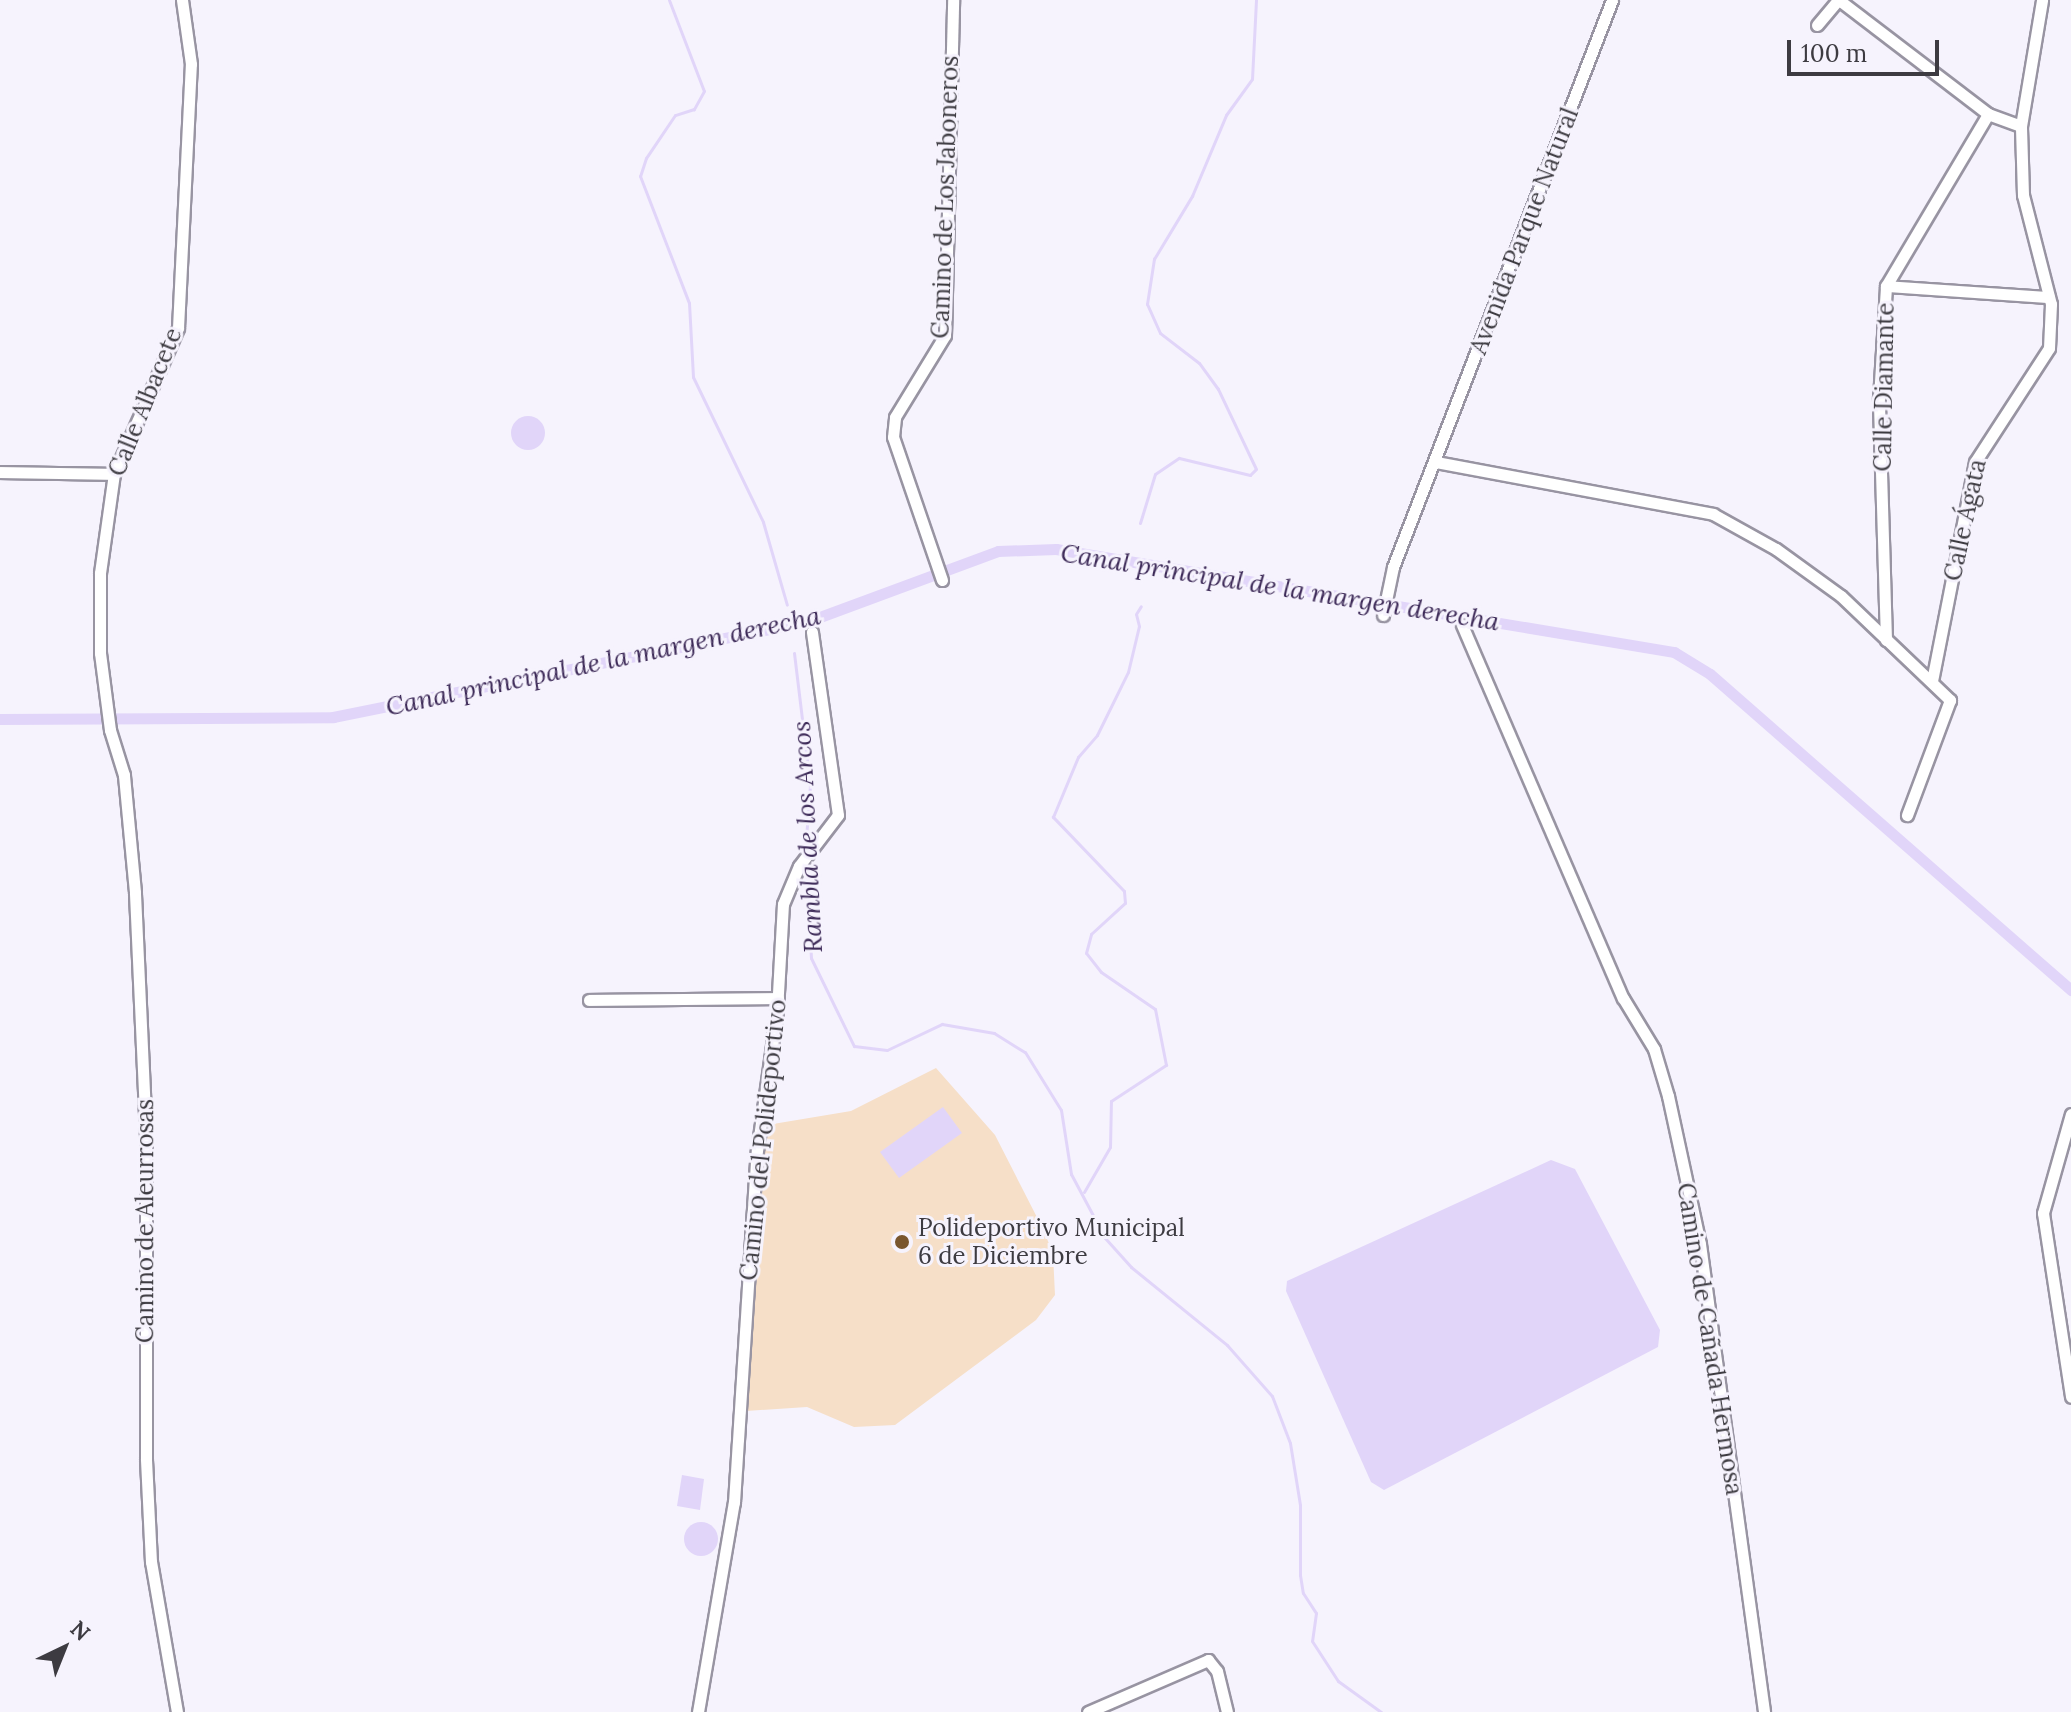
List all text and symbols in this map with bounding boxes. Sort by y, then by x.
scale bar [1791,24,1943,74]
text: 100 m [1801,38,1867,69]
street label: Camino de Los Jaboneros [926,55,964,339]
street label: Avenida Parque Natural [1464,104,1584,358]
street label: Calle Diamante [1868,302,1900,472]
street label: Calle Albacete [102,324,188,480]
street label: Calle Ágata [1938,456,1992,584]
water label: Canal principal de la margen derecha [1059,537,1501,637]
water label: Canal principal de la margen derecha [383,600,823,722]
water label: Rambla de los Arcos [785,720,829,954]
street label: Camino del Polideportivo [734,998,792,1282]
street label: Camino de Aleurrosas [131,1099,159,1343]
street label: Camino de Cañada Hermosa [1671,1181,1749,1497]
place label: Polideportivo Municipal 6 de Diciembre [918,1214,1185,1270]
marker: Polideportivo Municipal 6 de Diciembre [893,1233,911,1251]
north arrow [24,1608,104,1688]
text: N [65,1614,96,1646]

